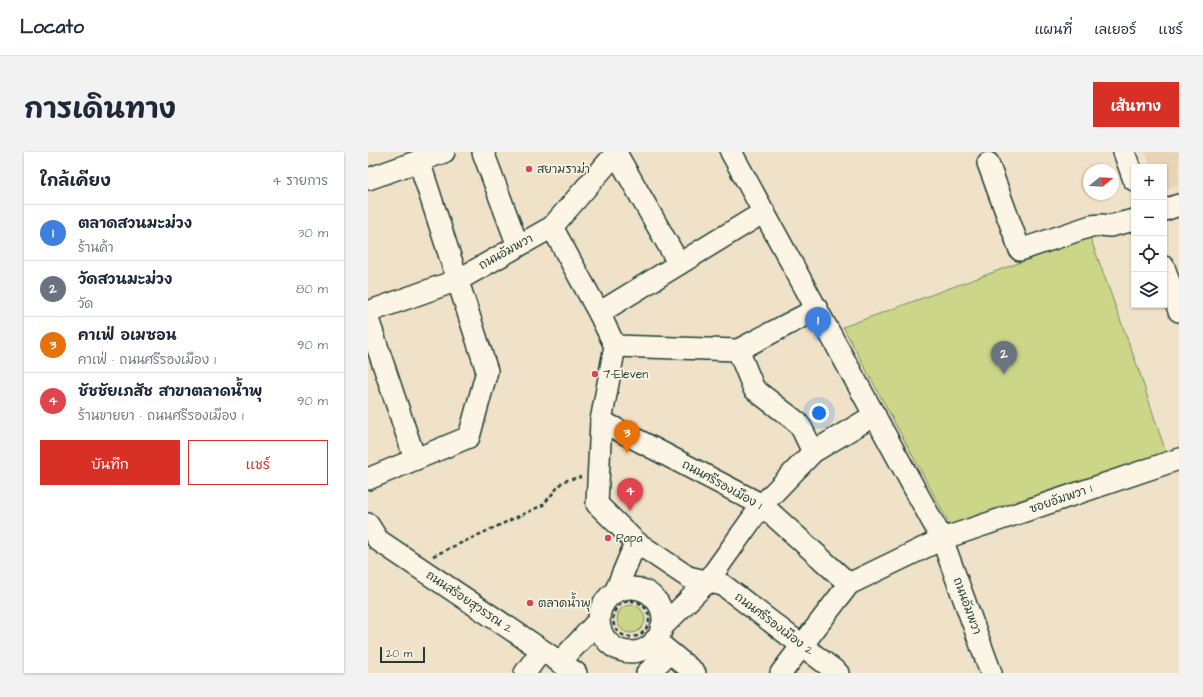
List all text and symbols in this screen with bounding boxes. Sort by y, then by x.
text: Locato [20,14,84,41]
text: แผนที่ [1034,20,1072,40]
text: เลเยอร์ [1094,20,1136,40]
text: แชร์ [1158,20,1183,40]
button: เส้นทาง [1093,82,1179,127]
text: การเดินทาง [24,90,176,129]
place label: สยามราม่า [537,161,590,178]
marker: สยามราม่า [524,164,534,174]
north arrow [1083,164,1119,200]
map controls [1131,164,1167,308]
button: + [1131,164,1167,200]
text: ใกล้เคียง [40,169,111,193]
text: 4 รายการ [272,172,328,190]
button: − [1131,200,1167,236]
text: ตลาดสวนมะม่วง [78,213,192,234]
text: 1 [52,224,54,242]
text: 30 m [298,224,328,242]
street label: ถนนอัมพวา [476,230,536,274]
button: locate [1131,236,1167,272]
text: ร้านค้า [78,239,114,257]
text: วัดสวนมะม่วง [78,269,173,290]
button: layers [1131,272,1167,308]
text: 2 [49,280,57,298]
text: 80 m [296,280,328,298]
text: วัด [78,295,93,313]
pin: 1 [805,307,831,340]
text: คาเฟ่ อเมซอน [78,325,177,346]
text: 3 [50,336,56,354]
text: 90 m [297,336,328,354]
pin: 2 [991,341,1017,374]
text: คาเฟ่ · ถนนศรีรองเมือง 1 [78,351,216,369]
place label: 7-Eleven [603,366,648,383]
marker: 7-Eleven [590,369,600,379]
text: ชัชชัยเภสัช สาขาตลาดน้ำพุ [78,381,262,402]
text: 4 [49,392,57,410]
text: 90 m [297,392,328,410]
your location [809,403,829,423]
text: ร้านขายยา · ถนนศรีรองเมือง 1 [78,407,244,425]
pin: 3 [614,420,640,453]
button: บันทึก [40,440,180,485]
button: แชร์ [188,440,328,485]
street label: ถนนศรีรองเมือง 1 [679,456,766,514]
pin: 4 [617,478,643,511]
street label: ซอยอัมพวา 1 [1027,480,1095,518]
place label: Papa [616,530,643,547]
marker: Papa [603,533,613,543]
street label: ถนนสร้อยสุวรรณ 2 [422,567,516,637]
street label: ถนนอัมพวา [949,575,985,637]
street label: ถนนศรีรองเมือง 2 [731,589,817,659]
place label: ตลาดน้ำพุ [538,592,591,612]
marker: ตลาดน้ำพุ [525,598,535,608]
scale bar [380,645,425,664]
text: 20 m [386,646,412,661]

